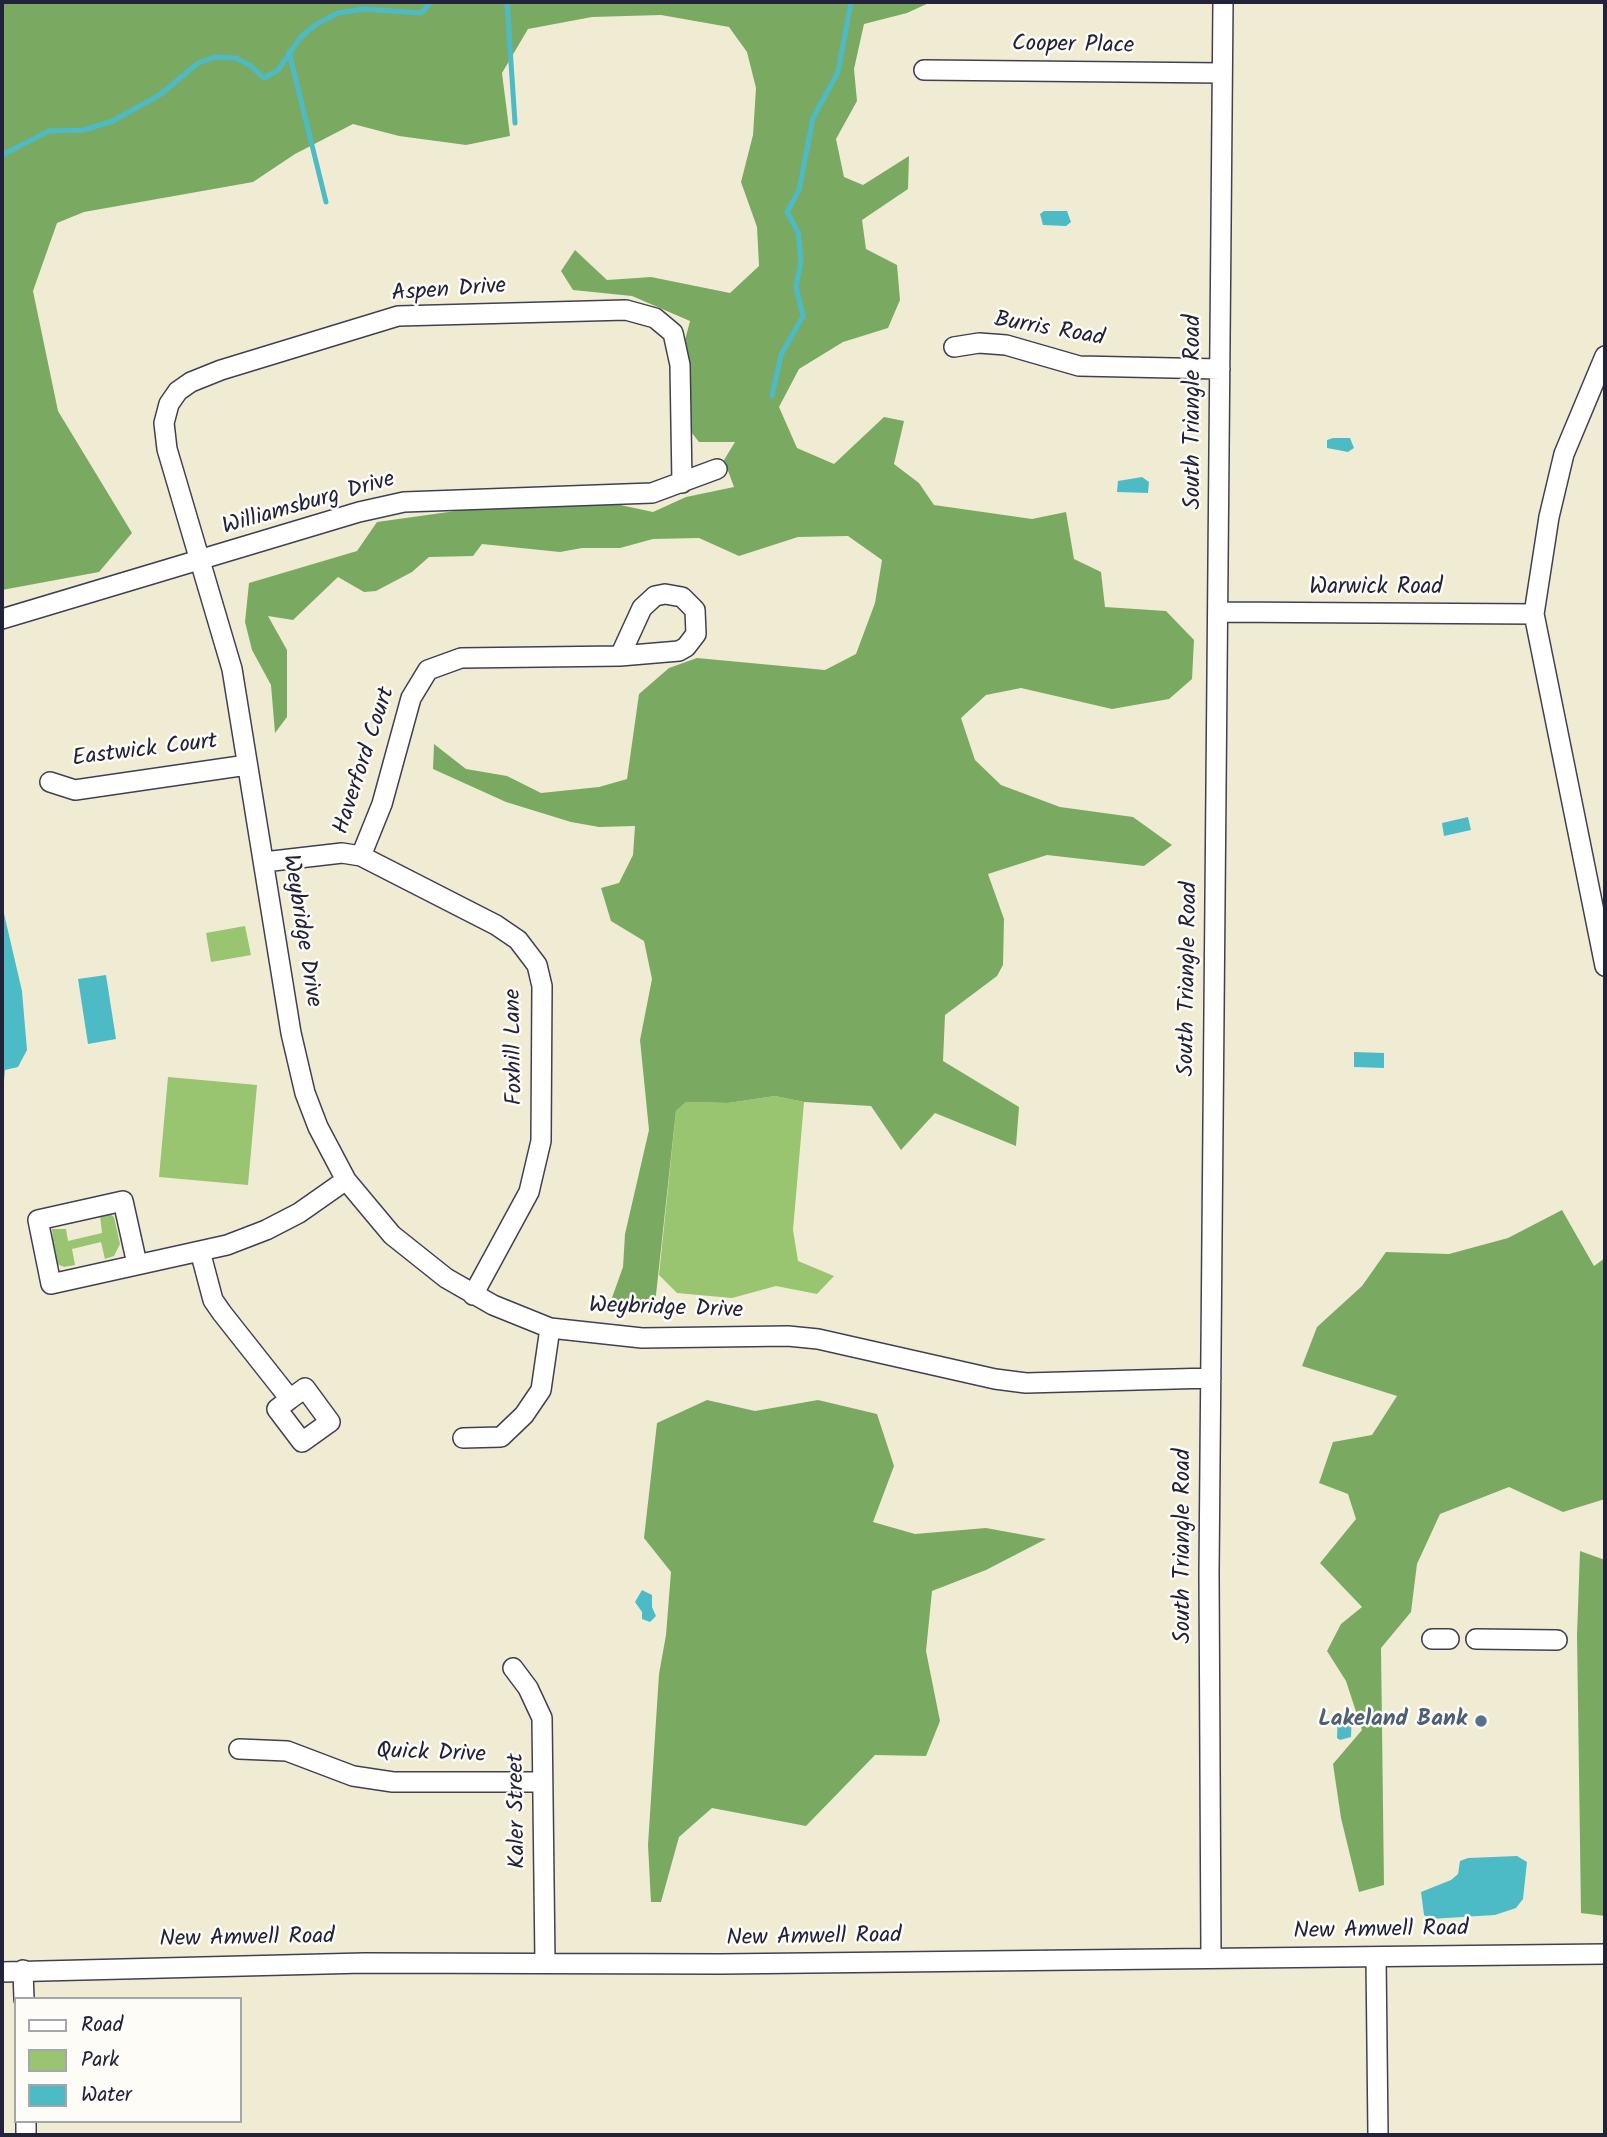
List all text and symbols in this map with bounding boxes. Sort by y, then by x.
street label: Cooper Place [1012,32,1134,62]
street label: Aspen Drive [391,274,507,310]
street label: Burris Road [992,308,1106,354]
street label: South Triangle Road [1181,315,1209,509]
street label: Williamsburg Drive [220,467,398,543]
street label: Warwick Road [1309,575,1443,603]
street label: Haverford Court [329,684,403,838]
street label: Eastwick Court [71,729,219,775]
street label: Weybridge Drive [274,853,326,1009]
street label: South Triangle Road [1175,881,1205,1077]
street label: Foxhill Lane [501,989,531,1105]
street label: Weybridge Drive [588,1294,744,1326]
street label: South Triangle Road [1171,1449,1199,1643]
place label: Lakeland Bank [1318,1707,1467,1735]
marker: Lakeland Bank [1473,1713,1489,1729]
street label: Quick Drive [376,1739,486,1771]
street label: Kaler Street [504,1753,534,1869]
street label: New Amwell Road [1293,1917,1469,1947]
street label: New Amwell Road [726,1924,902,1954]
street label: New Amwell Road [159,1925,335,1955]
legend [14,1997,242,2123]
text: Road [81,2009,123,2042]
text: Park [81,2044,119,2077]
text: Water [81,2079,132,2112]

